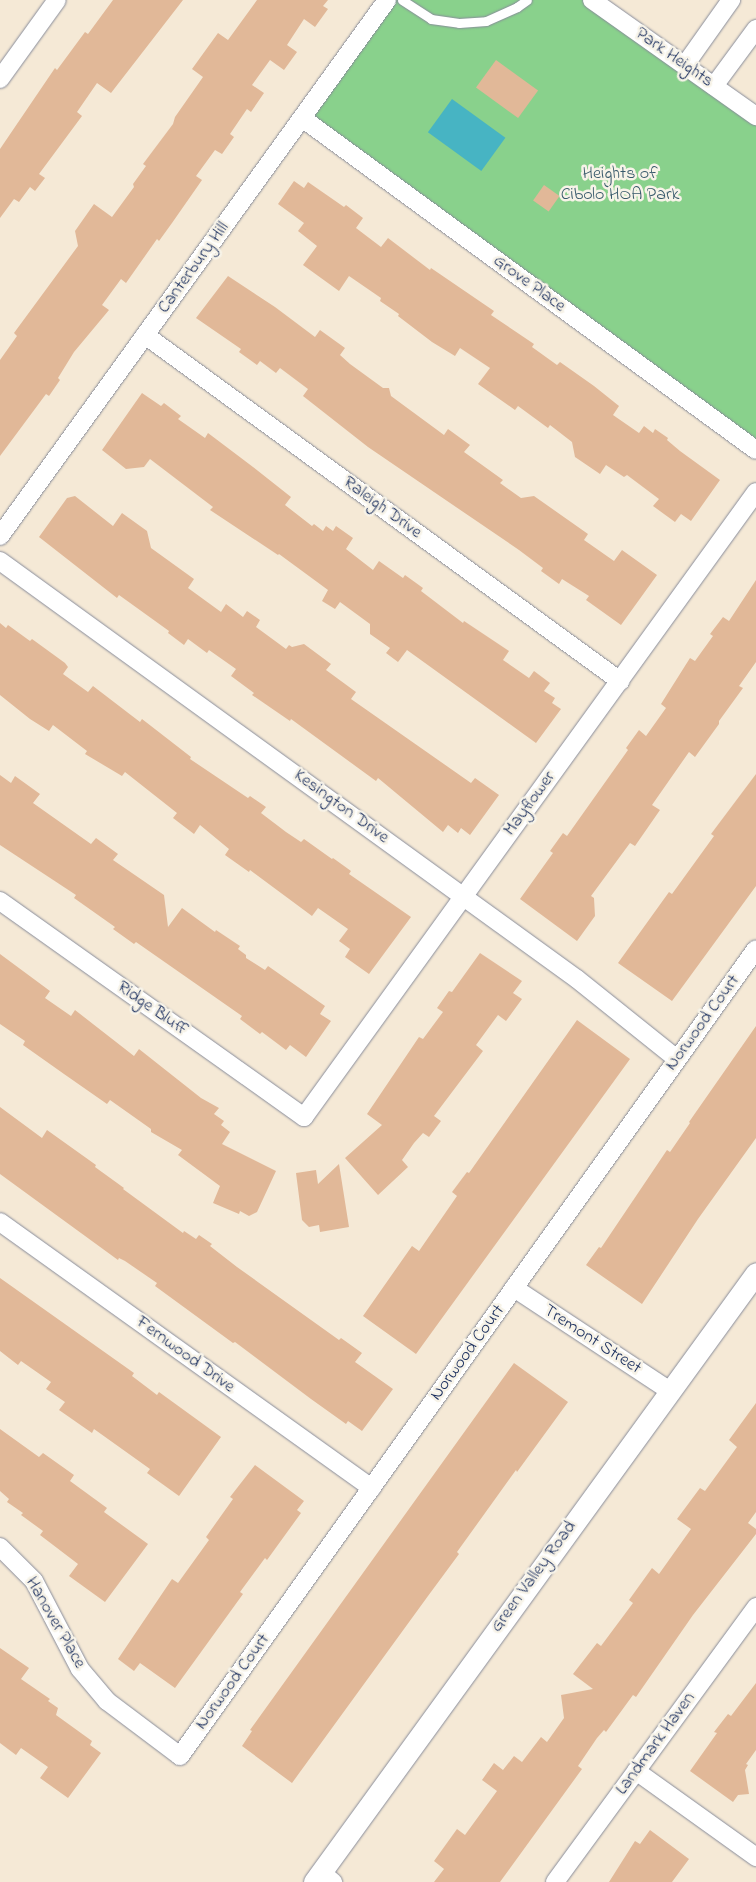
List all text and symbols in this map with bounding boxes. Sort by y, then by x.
street label: Park Heights [631,23,717,93]
park label: Heights of Cibolo HOA Park [561,164,679,206]
street label: Canterbury Hill [154,218,234,318]
street label: Grove Place [489,250,569,318]
street label: Raleigh Drive [338,472,426,544]
street label: Kesington Drive [289,765,393,849]
street label: Mayflower [499,768,561,840]
street label: Norwood Court [661,971,745,1075]
street label: Ridge Bluff [113,977,191,1041]
street label: Tremont Street [539,1300,645,1380]
street label: Norwood Court [426,1301,510,1405]
street label: Fernwood Drive [131,1312,239,1398]
street label: Green Valley Road [486,1517,582,1637]
street label: Hanover Place [20,1573,90,1673]
street label: Norwood Court [191,1630,275,1734]
street label: Landmark Haven [612,1688,700,1800]

